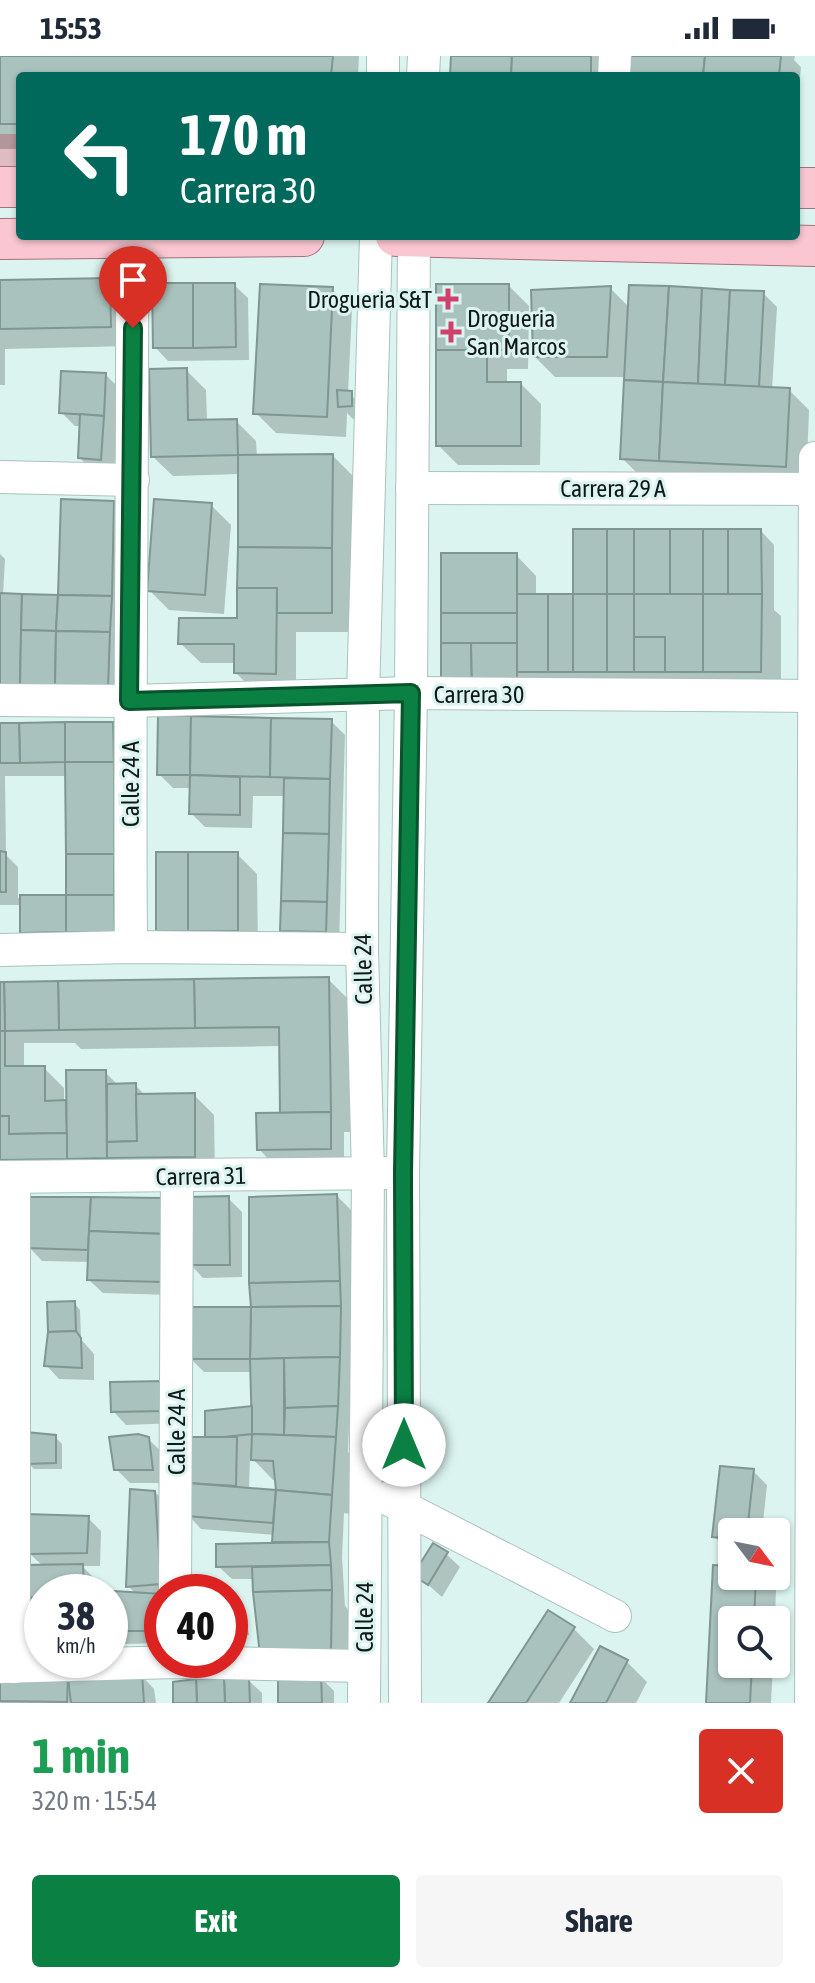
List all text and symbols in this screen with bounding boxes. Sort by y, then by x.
text: 15:53 [40,11,102,45]
text: 170 m [180,103,307,167]
icon: left [48,104,152,208]
text: Carrera 30 [180,169,316,211]
pin [99,246,167,328]
icon: arrive [111,258,155,302]
place label: Drogueria S&T [307,286,432,313]
marker: Drogueria S&T [439,290,457,308]
place label: Drogueria San Marcos [467,305,566,360]
marker: Drogueria San Marcos [442,323,460,341]
street label: Carrera 29 A [560,475,666,502]
street label: Carrera 30 [434,681,524,708]
street label: Calle 24 A [117,741,144,827]
street label: Calle 24 [349,933,377,1005]
street label: Carrera 31 [155,1162,247,1190]
street label: Calle 24 A [163,1389,190,1475]
position arrow [362,1403,446,1487]
north arrow [718,1518,790,1590]
map controls [718,1518,790,1678]
speed limit sign: 40 [144,1574,248,1678]
street label: Calle 24 [351,1581,378,1653]
text: 38 [57,1593,95,1638]
button: search [718,1606,790,1678]
text: km/h [56,1634,96,1657]
text: 1 min [32,1728,130,1783]
button: close [699,1729,783,1813]
text: 320 m · 15:54 [32,1786,157,1816]
button: Exit [32,1875,400,1967]
button: Share [416,1875,783,1967]

